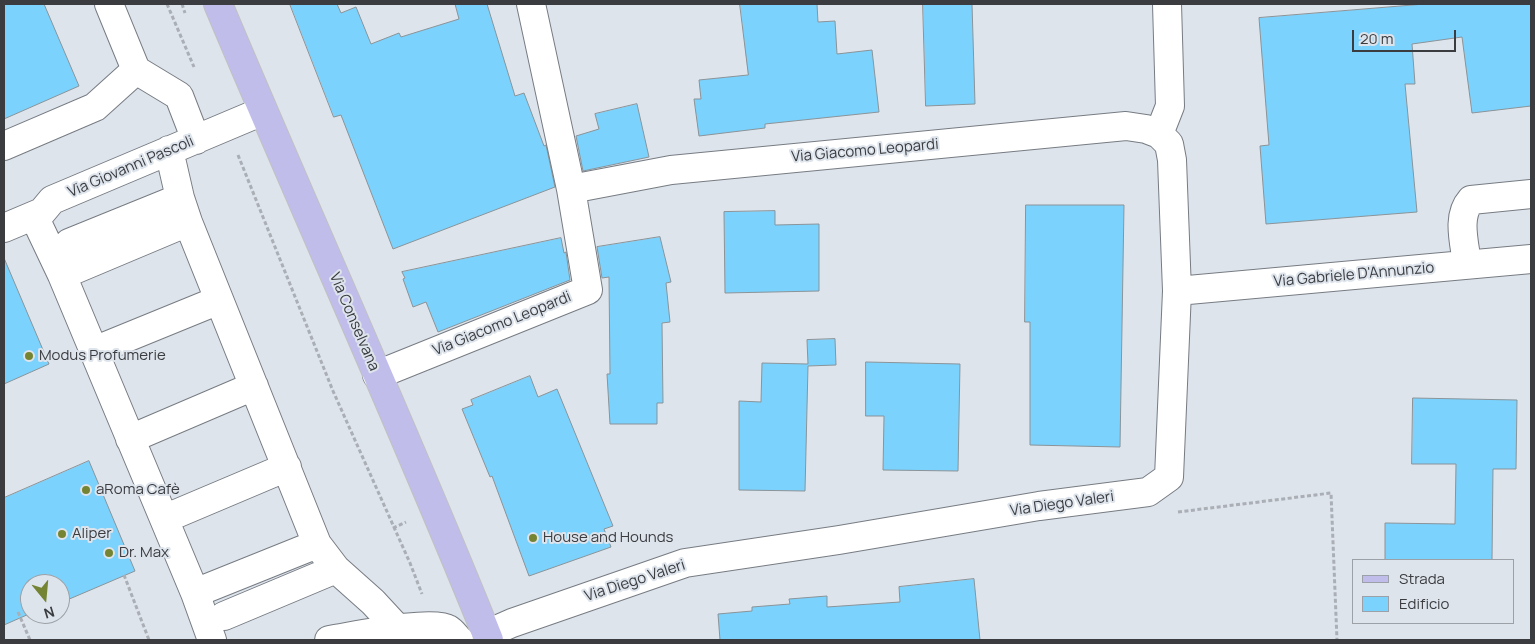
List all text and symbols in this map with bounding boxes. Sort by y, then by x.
scale bar [1355,20,1459,52]
text: 20 m [1360,28,1393,49]
street label: Via Giovanni Pascoli [65,132,197,202]
street label: Via Giacomo Leopardi [791,136,939,166]
street label: Via Gabriele D'Annunzio [1273,259,1435,291]
street label: Via Conselvana [325,270,383,374]
street label: Via Giacomo Leopardi [430,288,574,360]
place label: Modus Profumerie [39,347,166,365]
marker: Modus Profumerie [23,350,35,362]
place label: aRoma Cafè [96,481,180,499]
marker: aRoma Cafè [80,484,92,496]
street label: Via Diego Valeri [1009,488,1115,520]
place label: Aliper [72,525,112,543]
marker: Aliper [56,528,68,540]
place label: House and Hounds [543,529,673,547]
marker: House and Hounds [527,532,539,544]
place label: Dr. Max [119,544,169,562]
marker: Dr. Max [103,547,115,559]
street label: Via Diego Valeri [582,556,688,606]
legend [1352,559,1515,624]
text: Strada [1399,568,1445,589]
north arrow [20,574,70,624]
text: Edificio [1399,593,1449,614]
text: N [42,602,57,623]

